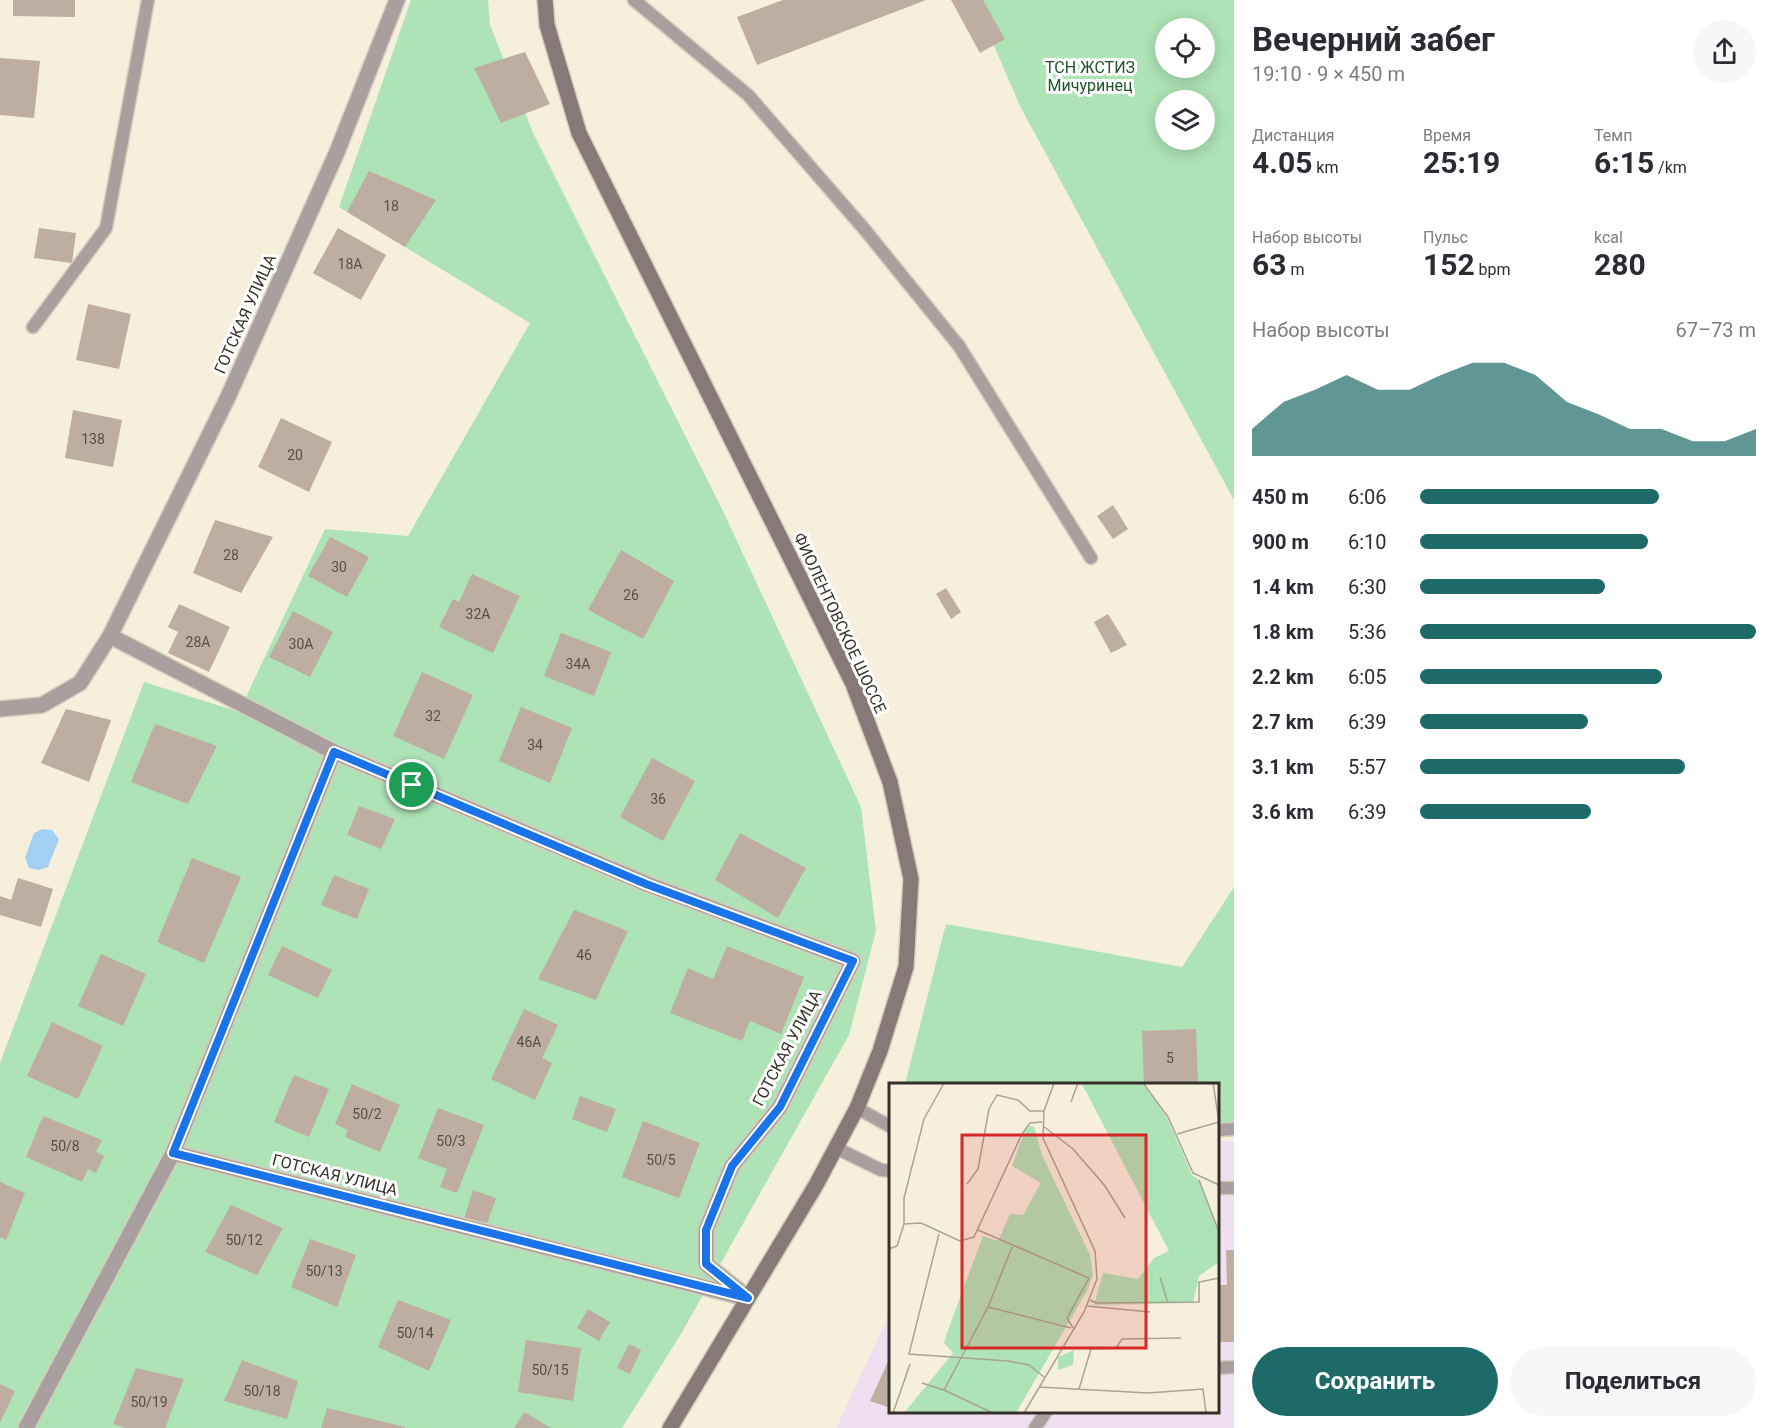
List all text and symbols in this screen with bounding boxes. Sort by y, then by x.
map controls [1155,18,1215,150]
button: locate [1155,18,1215,78]
text: Вечерний забег [1252,20,1495,59]
button: share [1693,20,1756,83]
park label: ТСН ЖСТИЗ Мичуринец [1045,58,1135,95]
text: 19:10 · 9 × 450 m [1252,62,1405,86]
button: layers [1155,90,1215,150]
text: Дистанция [1252,126,1335,145]
text: Время [1423,126,1471,145]
text: Темп [1594,126,1632,145]
text: 4.05 [1252,145,1312,180]
text: 25:19 [1423,145,1500,180]
text: 6:15 [1594,145,1654,180]
text: km [1312,158,1338,177]
text: /km [1654,158,1687,177]
house number: 18 [383,198,399,214]
text: Набор высоты [1252,228,1362,247]
text: Пульс [1423,228,1468,247]
text: kcal [1594,228,1623,247]
text: 63 [1252,247,1286,282]
text: 152 [1423,247,1475,282]
text: 280 [1594,247,1646,282]
street label: ГОТСКАЯ УЛИЦА [210,251,280,377]
house number: 18А [338,256,362,272]
text: m [1286,260,1304,279]
text: bpm [1475,260,1511,279]
text: Набор высоты [1252,318,1390,342]
text: 67–73 m [1675,318,1756,342]
house number: 138 [81,431,105,447]
house number: 20 [287,447,303,463]
text: 450 m [1252,485,1309,509]
text: 6:06 [1348,485,1387,509]
street label: ФИОЛЕНТОВСКОЕ ШОССЕ [790,530,890,716]
text: 900 m [1252,530,1309,554]
text: 6:10 [1348,530,1387,554]
house number: 28 [223,547,239,563]
house number: 30 [331,559,347,575]
text: 1.4 km [1252,575,1314,599]
text: 6:30 [1348,575,1387,599]
house number: 26 [623,587,639,603]
house number: 32А [466,606,490,622]
text: 1.8 km [1252,620,1314,644]
text: 5:36 [1348,620,1387,644]
house number: 28А [186,634,210,650]
house number: 30А [289,636,313,652]
house number: 34А [566,656,590,672]
text: 2.2 km [1252,665,1314,689]
text: 6:05 [1348,665,1387,689]
house number: 32 [425,708,441,724]
text: 2.7 km [1252,710,1314,734]
text: 6:39 [1348,710,1387,734]
house number: 34 [527,737,543,753]
text: 3.1 km [1252,755,1314,779]
text: 5:57 [1348,755,1387,779]
pin [386,759,437,810]
icon: arrive [395,768,428,801]
house number: 36 [650,791,666,807]
text: 3.6 km [1252,800,1314,824]
text: 6:39 [1348,800,1387,824]
house number: 46 [576,947,592,963]
street label: ГОТСКАЯ УЛИЦА [748,986,826,1109]
house number: 46А [517,1034,541,1050]
house number: 5 [1166,1050,1174,1066]
inset map [889,1083,1219,1413]
house number: 50/2 [352,1106,382,1122]
house number: 50/3 [436,1133,466,1149]
house number: 50/8 [50,1138,80,1154]
street label: ГОТСКАЯ УЛИЦА [270,1150,400,1200]
house number: 50/5 [646,1152,676,1168]
house number: 50/12 [225,1232,263,1248]
house number: 50/13 [305,1263,343,1279]
house number: 50/14 [396,1325,434,1341]
button: Сохранить [1252,1347,1498,1416]
button: Поделиться [1510,1347,1756,1416]
house number: 50/15 [531,1362,569,1378]
house number: 50/18 [243,1383,281,1399]
house number: 50/19 [130,1394,168,1410]

